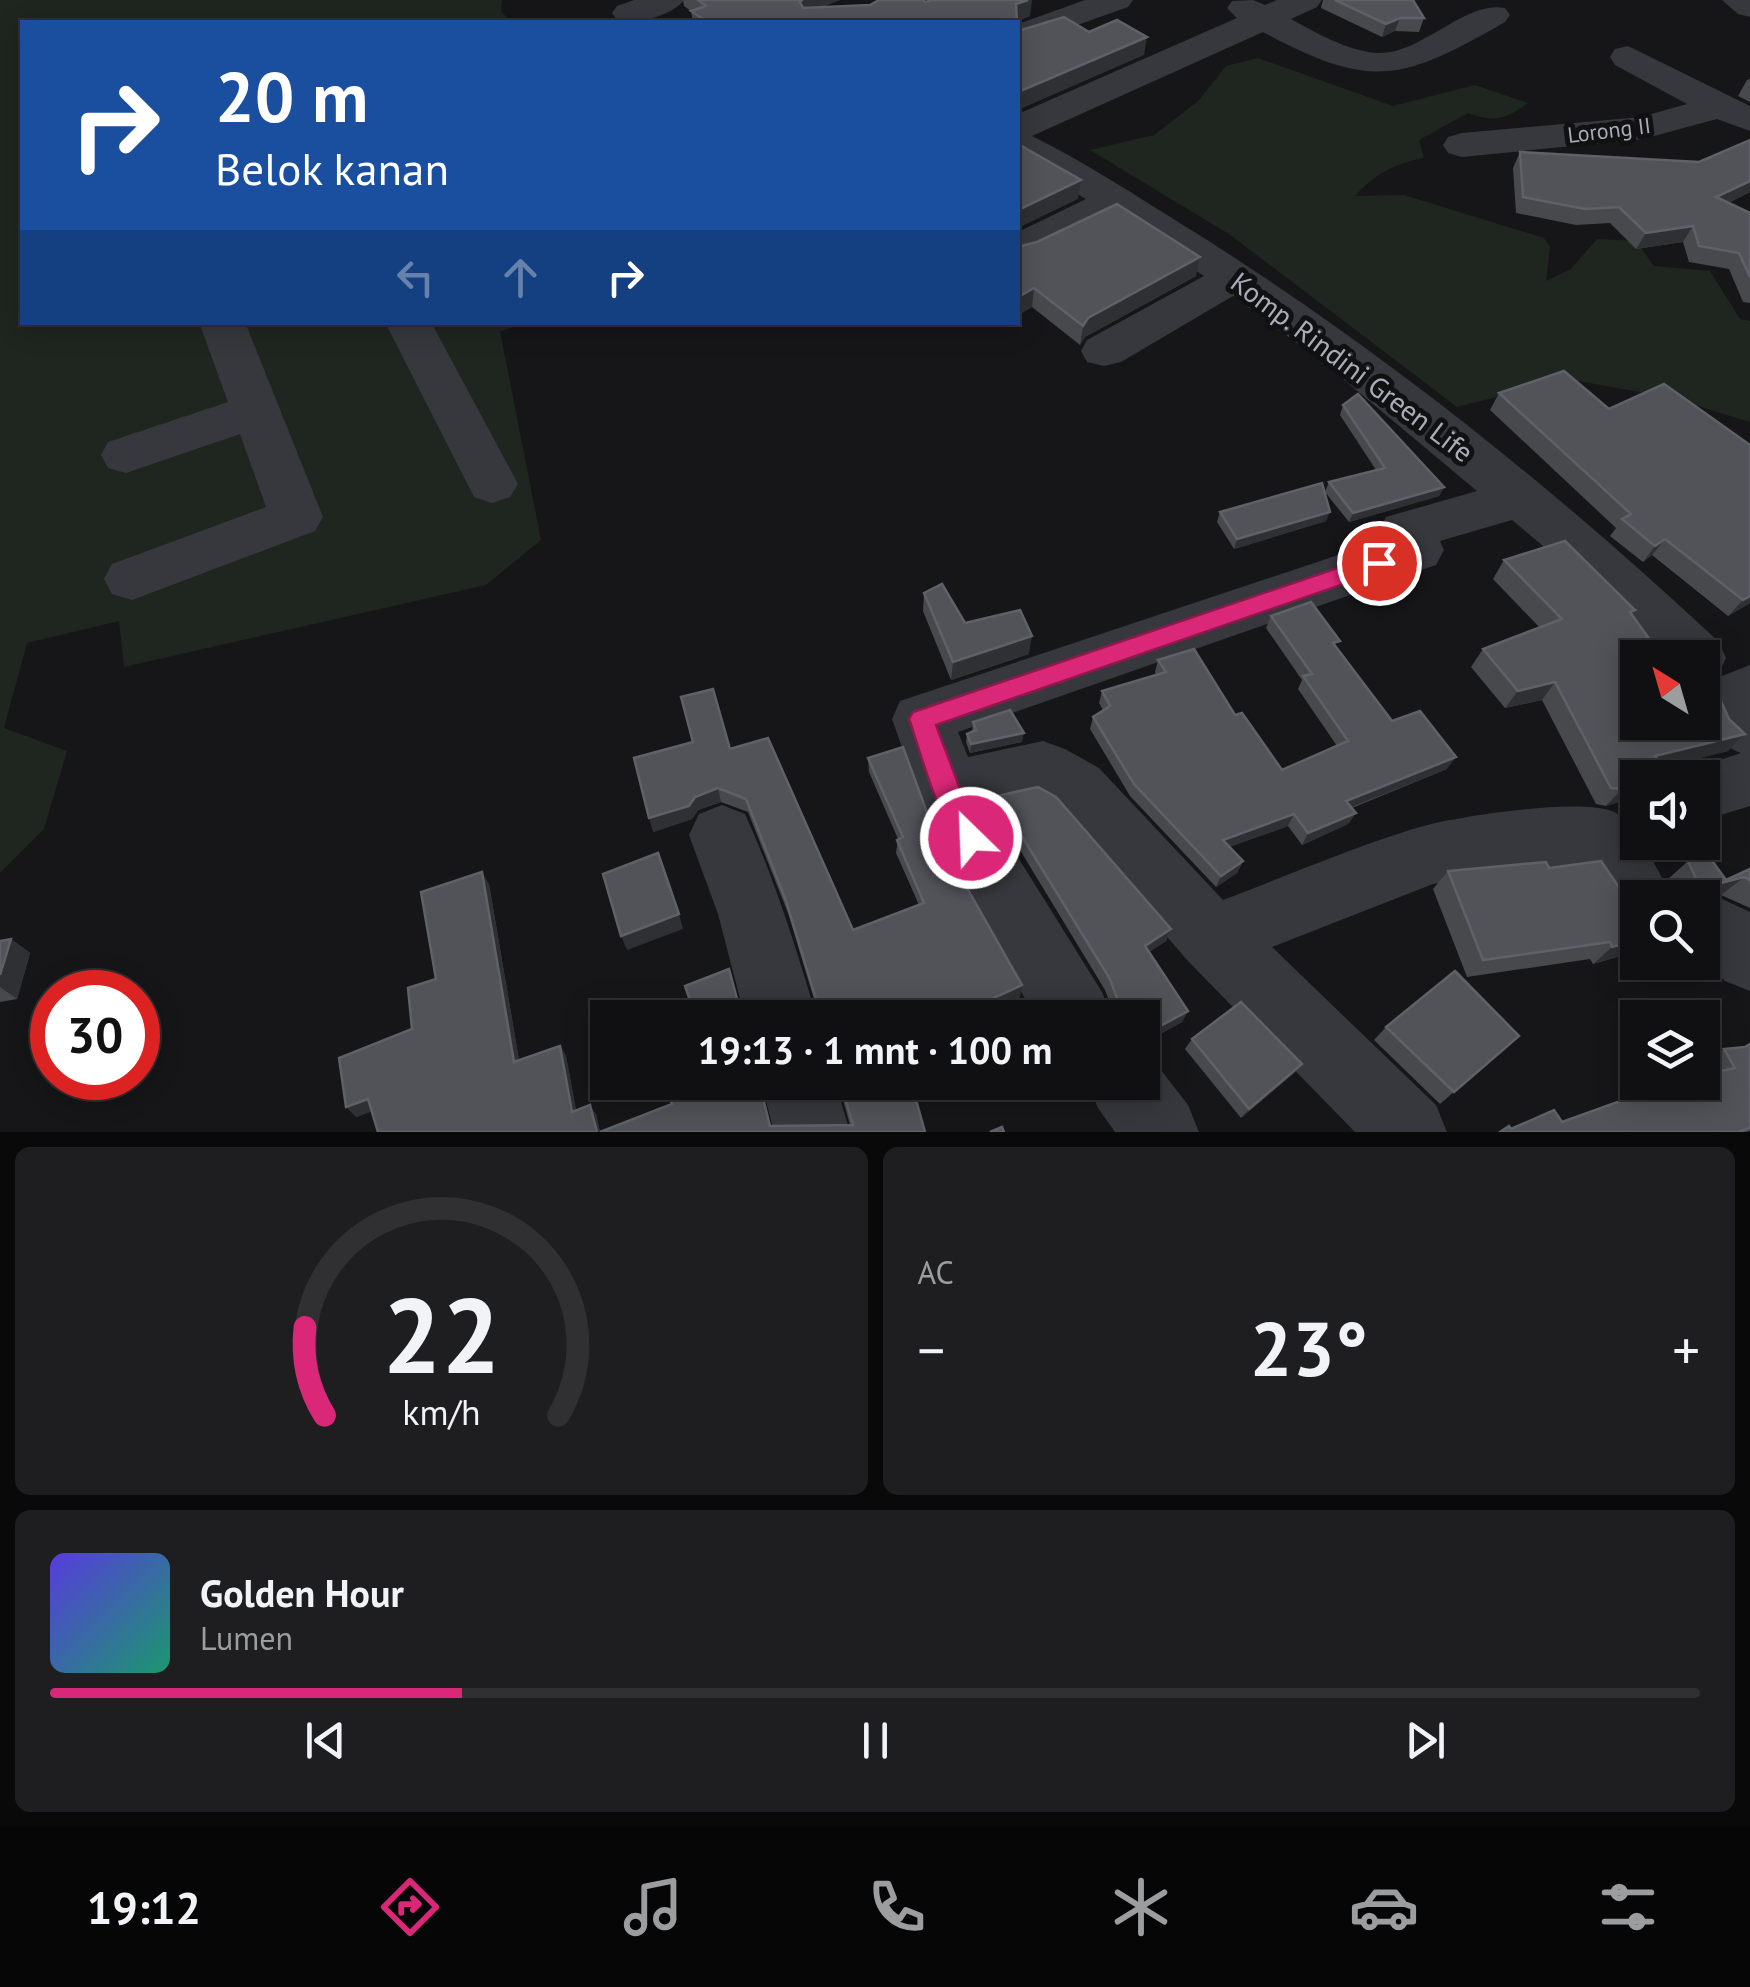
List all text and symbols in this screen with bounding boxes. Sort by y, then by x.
text: 20 m [215,51,368,141]
icon: right [50,60,180,190]
street label: Lorong II [1566,111,1652,149]
text: Belok kanan [215,139,449,197]
icon: left [388,250,443,305]
icon: ahead [493,250,548,305]
icon: right [598,250,653,305]
street label: Komp. Rindini Green Life [1224,263,1481,470]
pin [1337,521,1422,606]
icon: arrive [1352,536,1407,591]
north arrow [1620,640,1720,740]
map controls [1620,640,1720,1100]
button: sound [1620,760,1720,860]
position arrow [919,786,1023,890]
button: search [1620,880,1720,980]
speed limit sign: 30 [30,970,160,1100]
button: layers [1620,1000,1720,1100]
text: 19:13 · 1 mnt · 100 m [698,1025,1052,1074]
text: AC [918,1251,954,1293]
text: 22 [382,1267,500,1402]
text: 23° [1250,1300,1368,1397]
text: − [918,1314,945,1385]
text: + [1672,1314,1700,1385]
text: km/h [402,1389,480,1435]
text: Golden Hour [200,1568,404,1617]
text: Lumen [200,1617,293,1659]
icon: previous [298,1713,353,1768]
icon: pause [848,1713,903,1768]
icon: next [1398,1713,1453,1768]
icon: directions [375,1872,445,1942]
icon: music [618,1872,688,1942]
icon: phone [862,1872,932,1942]
icon: climate [1106,1872,1176,1942]
icon: car [1349,1872,1419,1942]
icon: filters [1593,1872,1663,1942]
text: 19:12 [87,1878,201,1936]

